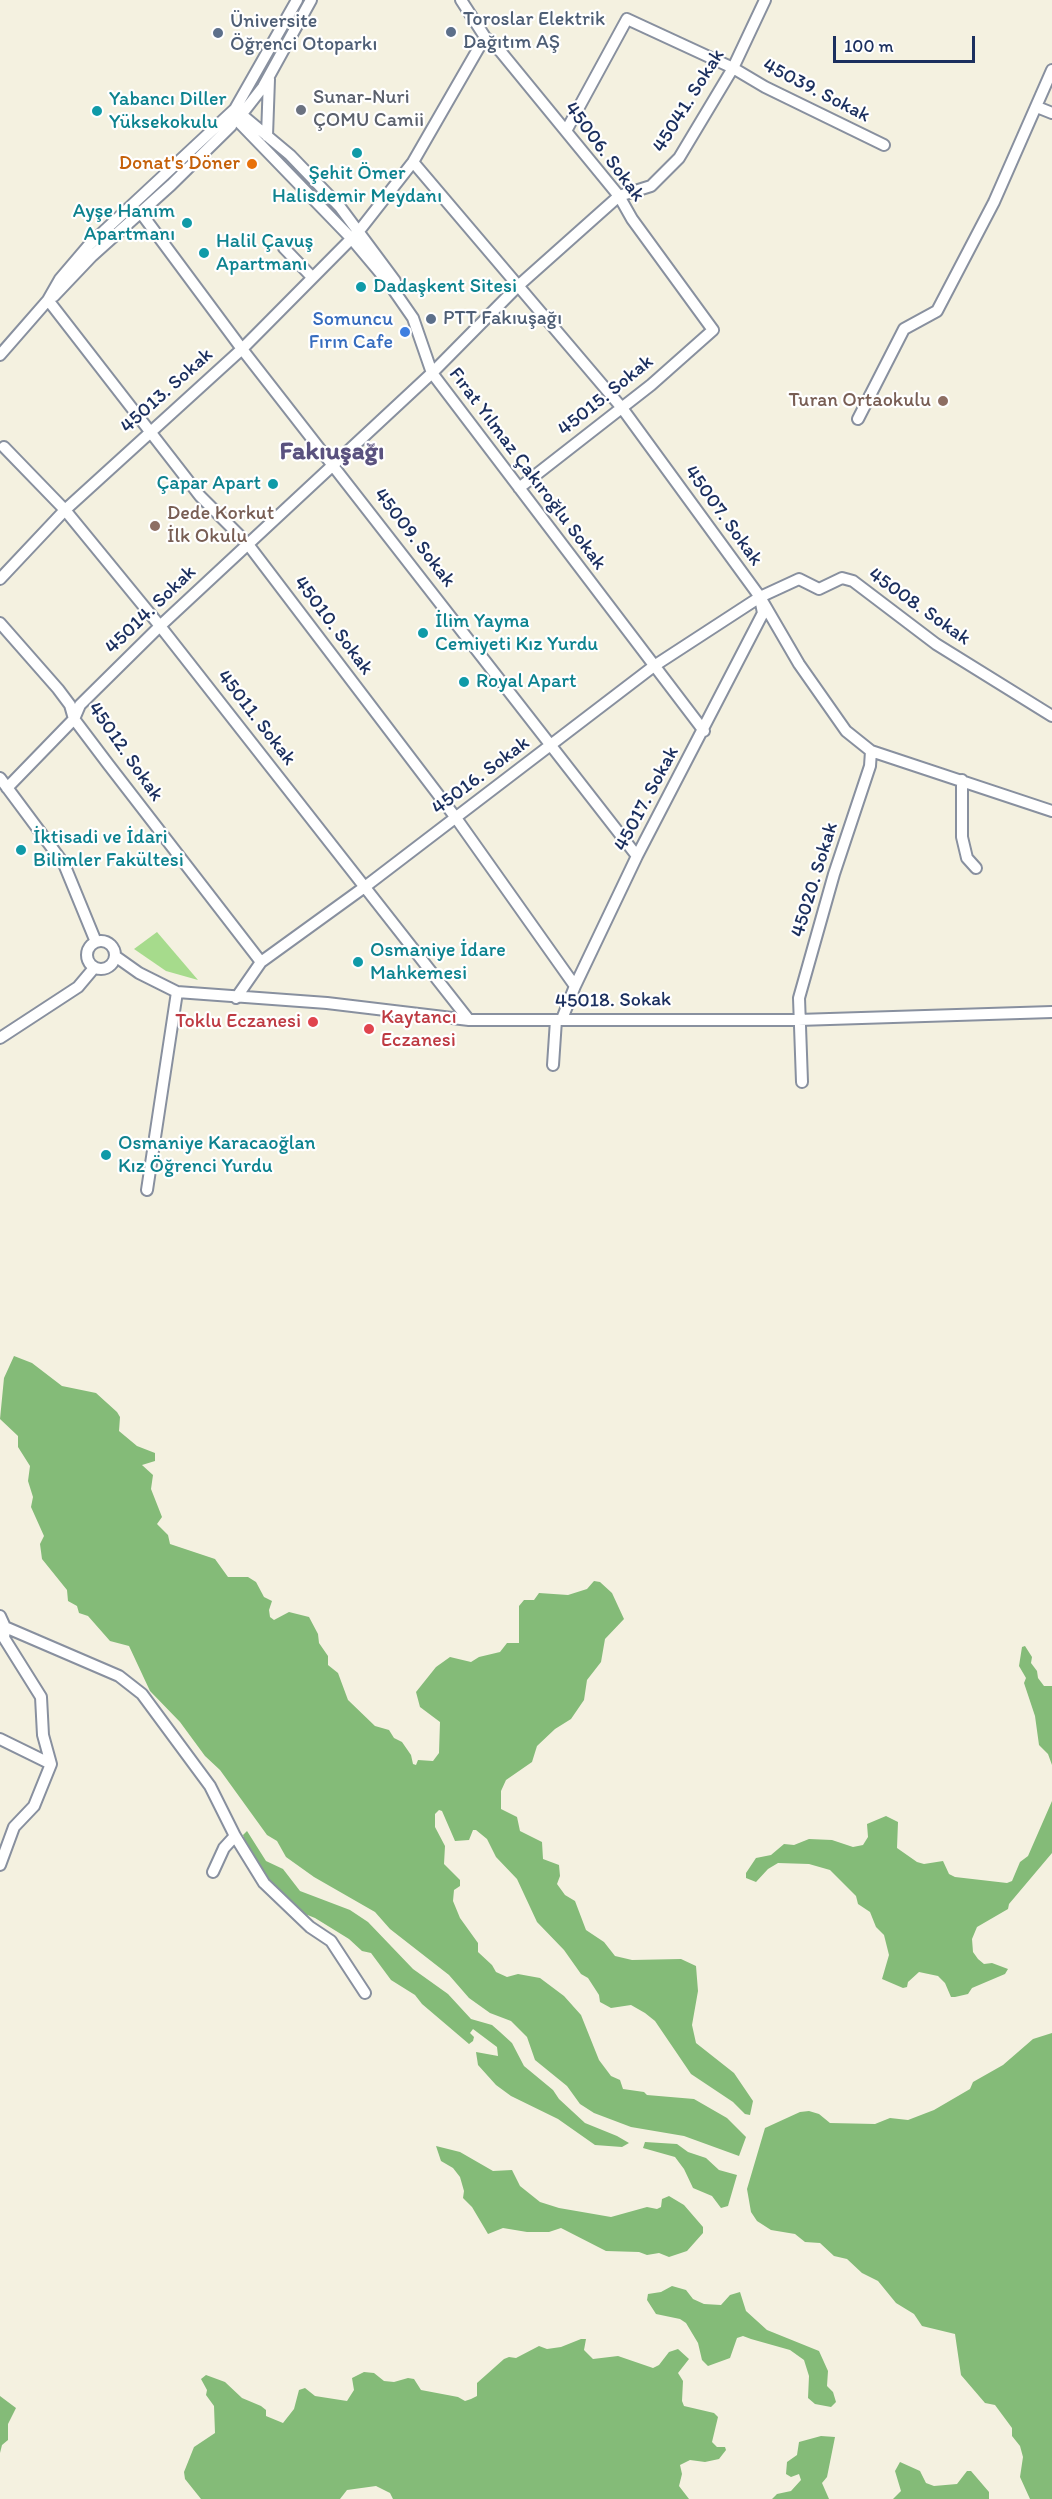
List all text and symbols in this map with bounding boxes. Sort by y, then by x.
place label: Toroslar Elektrik Dağıtım AŞ [463,8,605,55]
place label: Üniversite Öğrenci Otoparkı [230,10,377,57]
scale bar [836,24,978,62]
marker: Toroslar Elektrik Dağıtım AŞ [444,25,458,39]
marker: Üniversite Öğrenci Otoparkı [211,26,225,40]
text: 100 m [844,35,894,57]
street label: 45041. Sokak [648,45,730,157]
street label: 45039. Sokak [758,54,874,128]
place label: Sunar-Nuri ÇOMU Camii [313,86,424,133]
place label: Yabancı Diller Yüksekokulu [109,88,226,135]
street label: 45006. Sokak [559,97,649,207]
marker: Sunar-Nuri ÇOMU Camii [294,103,308,117]
marker: Yabancı Diller Yüksekokulu [90,104,104,118]
marker: Şehit Ömer Halisdemir Meydanı [350,146,364,160]
place label: Donat's Döner [119,152,240,176]
marker: Donat's Döner [245,157,259,171]
place label: Şehit Ömer Halisdemir Meydanı [272,162,442,209]
place label: Ayşe Hanım Apartmanı [73,200,175,247]
marker: Ayşe Hanım Apartmanı [180,216,194,230]
place label: Halil Çavuş Apartmanı [216,230,313,277]
marker: Halil Çavuş Apartmanı [197,246,211,260]
place label: Dadaşkent Sitesi [373,275,517,299]
marker: Dadaşkent Sitesi [354,280,368,294]
place label: PTT Fakıuşağı [443,307,562,331]
place label: Somuncu Fırın Cafe [309,308,393,355]
marker: PTT Fakıuşağı [424,312,438,326]
marker: Somuncu Fırın Cafe [398,325,412,339]
street label: 45013. Sokak [116,343,218,439]
street label: 45015. Sokak [553,350,659,442]
street label: Fırat Yılmaz Çakıroğlu Sokak [443,363,611,575]
place label: Turan Ortaokulu [789,389,931,413]
marker: Turan Ortaokulu [936,394,950,408]
district label: Fakıuşağı [280,436,384,468]
street label: 45007. Sokak [679,461,767,571]
place label: Çapar Apart [156,472,261,496]
marker: Çapar Apart [266,477,280,491]
street label: 45009. Sokak [368,484,460,592]
place label: Dede Korkut İlk Okulu [167,502,274,549]
marker: Dede Korkut İlk Okulu [148,519,162,533]
street label: 45014. Sokak [100,561,202,659]
street label: 45008. Sokak [863,563,975,651]
street label: 45010. Sokak [288,572,378,680]
place label: İlim Yayma Cemiyeti Kız Yurdu [435,610,598,657]
marker: İlim Yayma Cemiyeti Kız Yurdu [416,626,430,640]
street label: 45011. Sokak [211,665,301,771]
place label: Royal Apart [476,670,576,694]
marker: Royal Apart [457,675,471,689]
street label: 45012. Sokak [82,698,168,806]
street label: 45016. Sokak [427,732,535,820]
street label: 45017. Sokak [609,742,685,856]
street label: 45020. Sokak [786,820,844,940]
place label: İktisadi ve İdari Bilimler Fakültesi [33,826,184,873]
marker: İktisadi ve İdari Bilimler Fakültesi [14,843,28,857]
place label: Osmaniye İdare Mahkemesi [370,939,506,986]
marker: Osmaniye İdare Mahkemesi [351,955,365,969]
street label: 45018. Sokak [555,988,671,1014]
place label: Kaytancı Eczanesi [381,1006,457,1053]
place label: Toklu Eczanesi [175,1010,301,1034]
marker: Toklu Eczanesi [306,1015,320,1029]
marker: Kaytancı Eczanesi [362,1022,376,1036]
place label: Osmaniye Karacaoğlan Kız Öğrenci Yurdu [118,1132,316,1179]
marker: Osmaniye Karacaoğlan Kız Öğrenci Yurdu [99,1148,113,1162]

